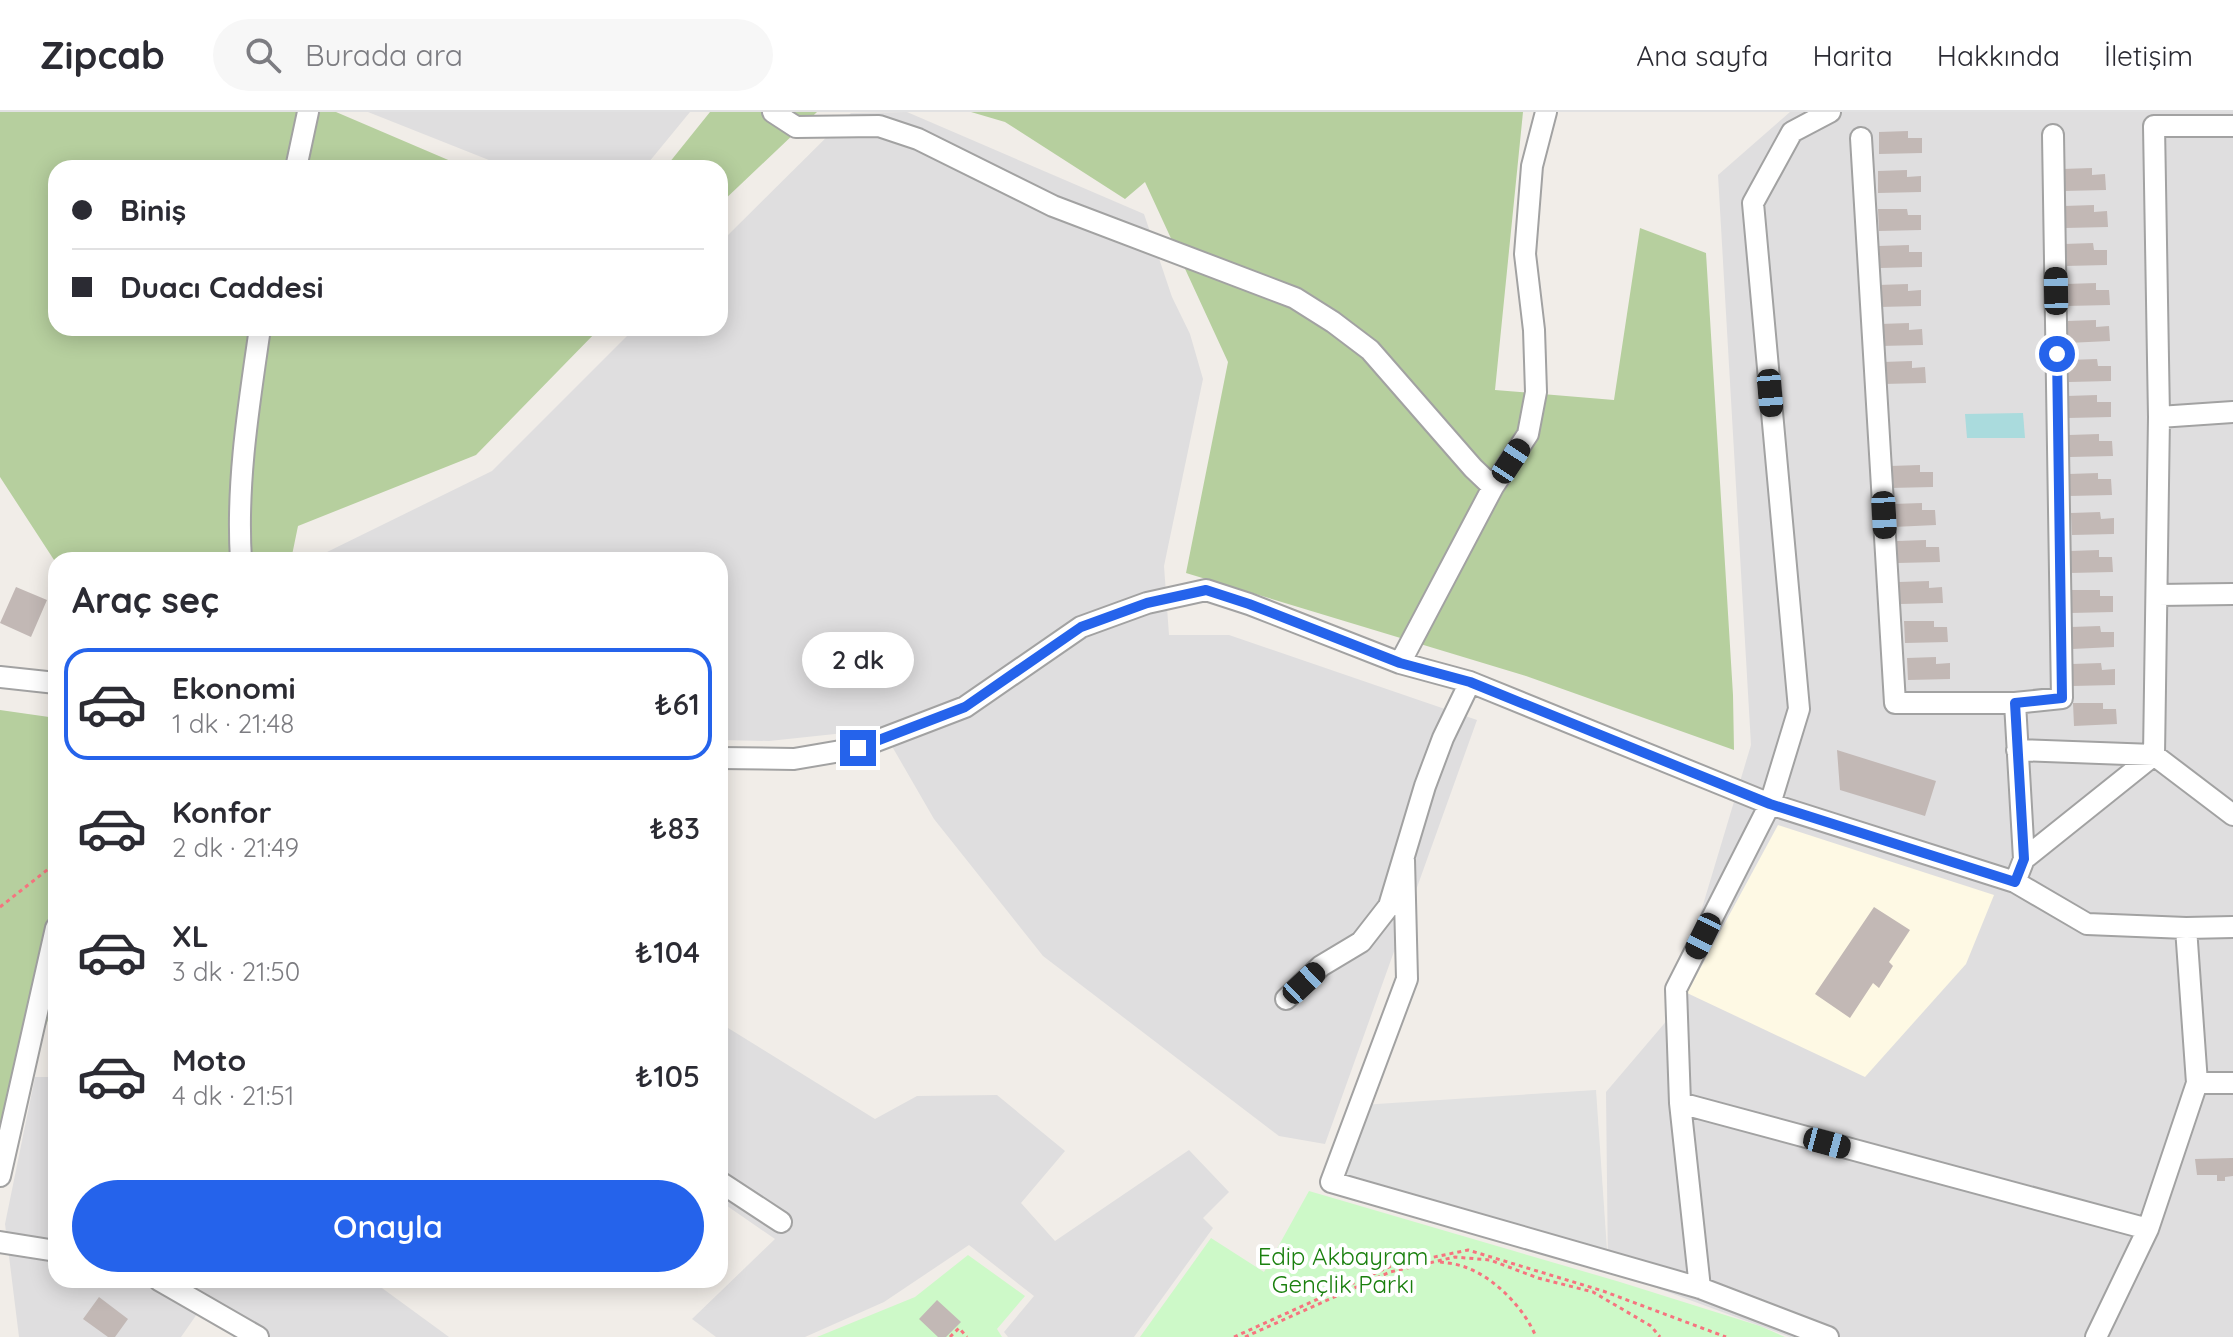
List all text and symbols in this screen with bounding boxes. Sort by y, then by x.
search box [213,19,773,91]
text: Zipcab [40,31,165,79]
icon: search [241,33,285,77]
text: Burada ara [305,36,463,74]
text: Ana sayfa [1636,38,1768,73]
text: Harita [1812,38,1893,73]
text: Hakkında [1937,38,2060,73]
text: İletişim [2104,38,2193,73]
text: Biniş [120,191,186,229]
car [2044,267,2068,315]
text: Duacı Caddesi [120,268,324,306]
route start [2039,336,2075,372]
car [1756,368,1784,418]
car [1488,434,1534,488]
car [1871,490,1897,540]
text: Araç seç [72,577,219,622]
callout: 2 dk [802,632,914,688]
text: 2 dk [832,643,884,676]
icon: car [76,668,148,740]
text: Ekonomi [172,669,296,707]
text: ₺61 [654,685,700,723]
text: 1 dk · 21:48 [172,707,294,740]
route end [840,730,876,766]
icon: car [76,792,148,864]
text: Konfor [172,793,272,831]
text: ₺83 [649,809,700,847]
text: 2 dk · 21:49 [172,831,299,864]
car [1682,909,1724,963]
icon: car [76,916,148,988]
text: XL [172,917,209,955]
text: ₺104 [635,933,700,971]
text: 3 dk · 21:50 [172,955,300,988]
car [1278,958,1330,1008]
icon: car [76,1040,148,1112]
text: Moto [172,1041,246,1079]
text: ₺105 [635,1057,700,1095]
text: 4 dk · 21:51 [172,1079,294,1112]
car [1801,1125,1853,1161]
button: Onayla [72,1180,704,1272]
park label: Edip Akbayram Gençlik Parkı [1258,1241,1428,1299]

